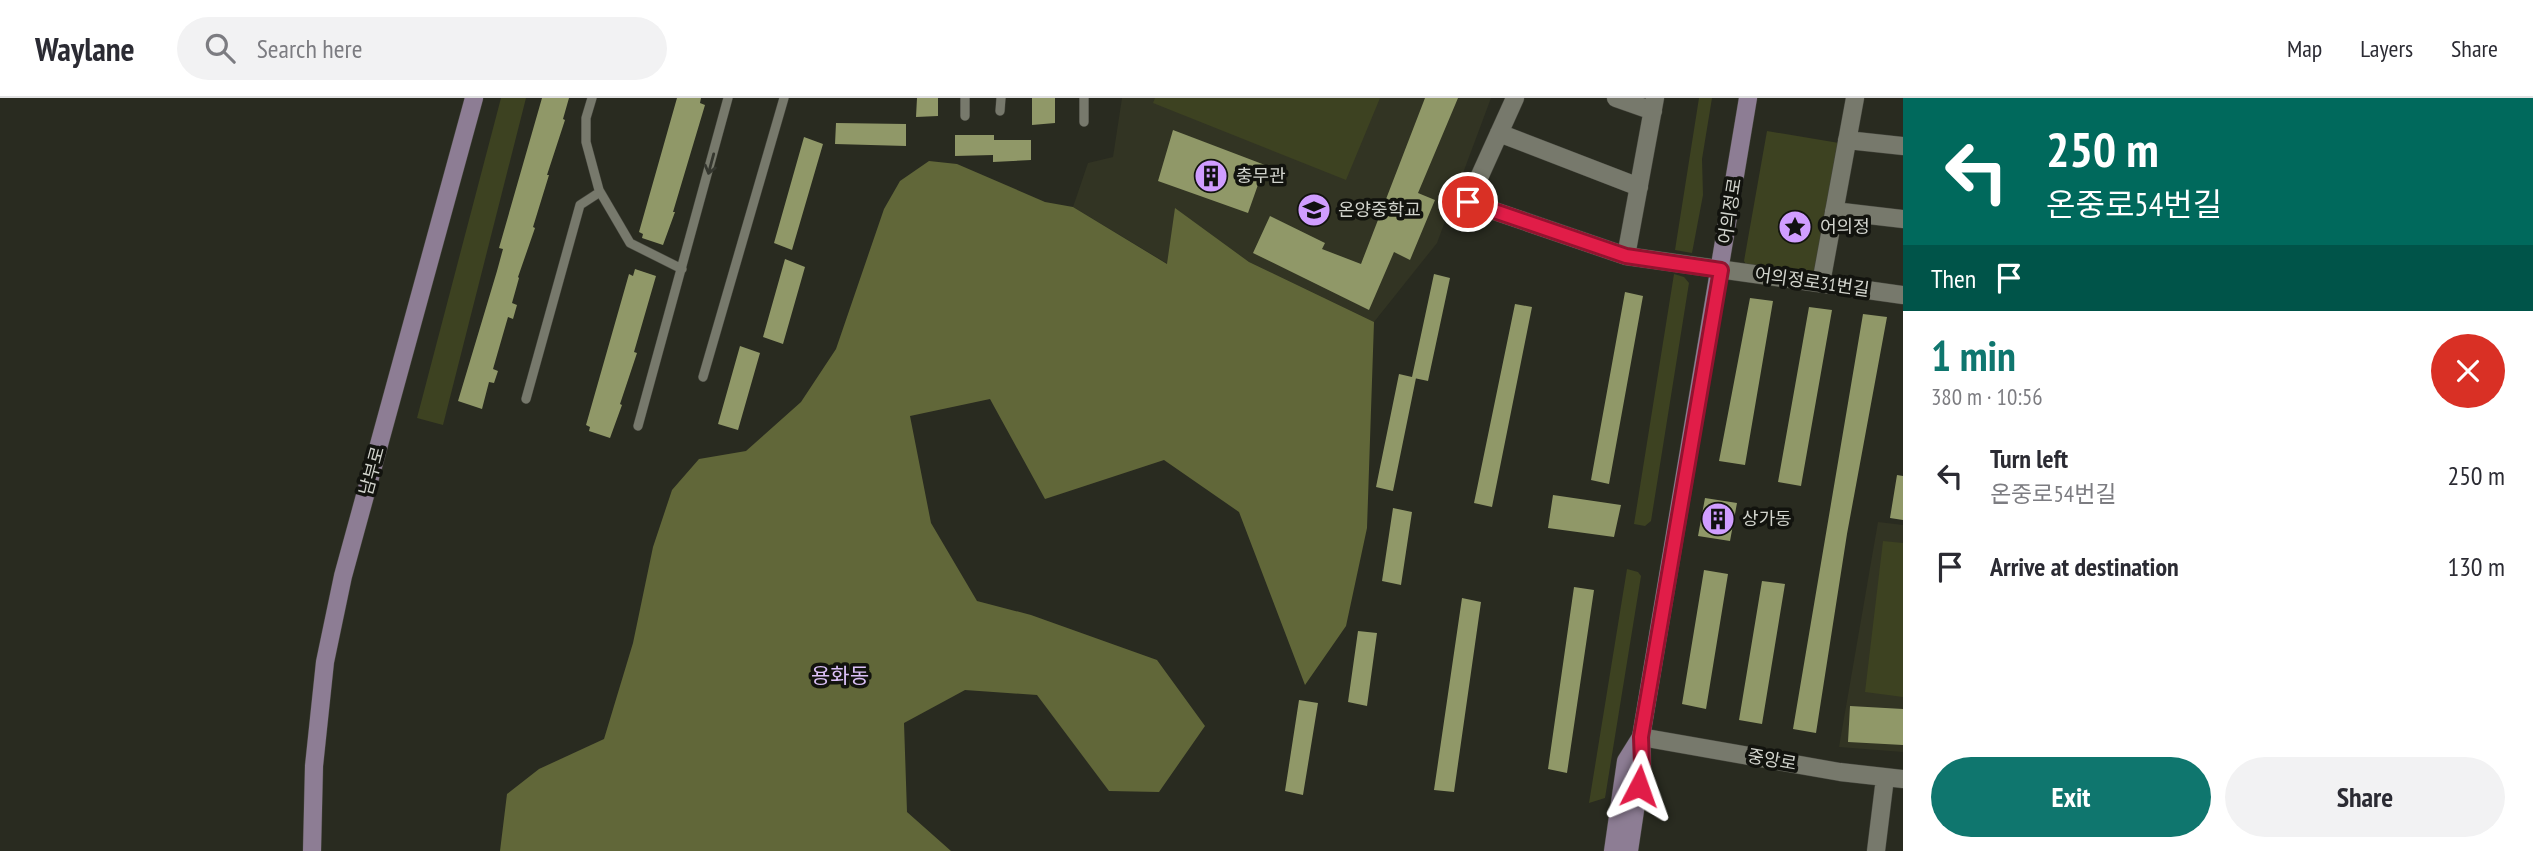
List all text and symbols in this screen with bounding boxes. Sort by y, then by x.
search box [177,17,667,80]
text: Waylane [35,27,135,70]
icon: search [201,29,239,67]
text: Search here [257,32,362,65]
text: Map [2287,33,2322,64]
text: Layers [2360,33,2413,64]
text: Share [2451,33,2498,64]
text: 250 m [2046,117,2159,181]
icon: left [1931,126,2022,217]
one-way arrow [704,152,717,175]
building icon: 충무관 [1192,157,1230,195]
place label: 충무관 [1236,164,1286,187]
pin [1438,172,1498,232]
street label: 어의정로 [1713,176,1746,245]
icon: arrive [1449,183,1487,221]
text: 온중로54번길 [2046,183,2222,225]
school or university icon: 온양중학교 [1295,191,1333,229]
place label: 온양중학교 [1338,198,1421,221]
place icon: 어의정 [1776,208,1814,246]
place label: 어의정 [1820,215,1870,238]
icon: arrive [1990,259,2028,297]
street label: 어의정로31번길 [1753,262,1871,301]
text: Then [1931,262,1976,295]
text: 1 min [1931,328,2016,383]
button: close [2431,334,2505,408]
text: 380 m · 10:56 [1931,382,2043,411]
text: Turn left [1990,442,2068,475]
street label: 남부로 [354,444,389,498]
icon: left [1931,457,1969,495]
text: 250 m [2447,459,2505,492]
text: 온중로54번길 [1990,479,2117,508]
building icon: 상가동 [1699,500,1737,538]
place label: 상가동 [1742,507,1792,530]
icon: arrive [1931,548,1969,586]
text: Arrive at destination [1990,550,2179,583]
text: 130 m [2447,550,2505,583]
district label: 용화동 [811,662,869,689]
street label: 중앙로 [1746,744,1799,775]
position arrow [1602,749,1676,823]
button: Exit [1931,757,2211,837]
button: Share [2225,757,2505,837]

